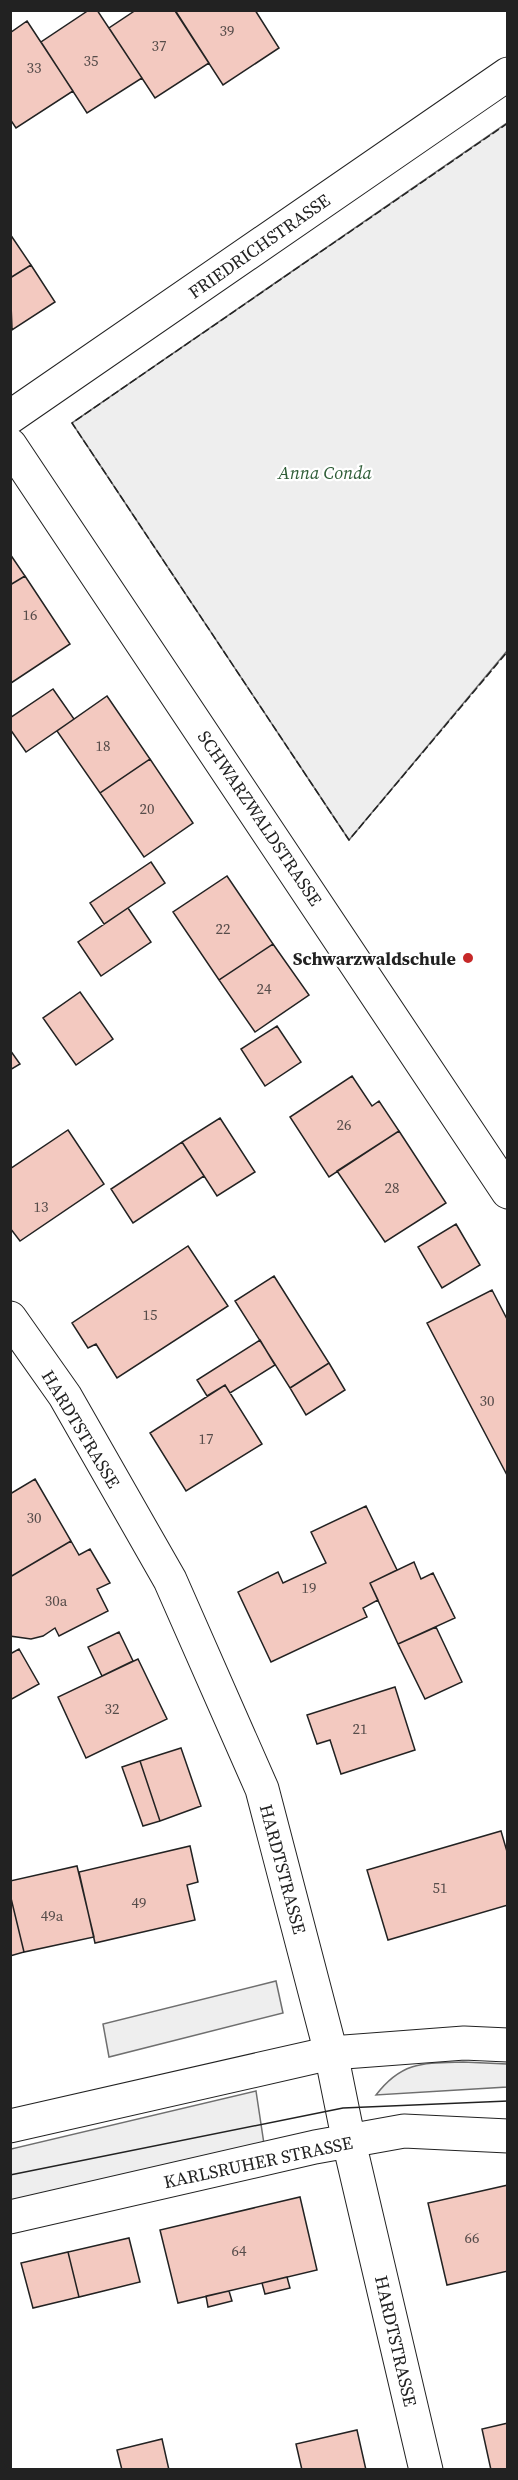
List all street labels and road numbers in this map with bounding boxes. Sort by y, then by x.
street label: FRIEDRICHSTRASSE [183,188,335,304]
street label: SCHWARZWALDSTRASSE [192,725,328,911]
street label: HARDTSTRASSE [36,1365,126,1493]
street label: HARDTSTRASSE [254,1801,312,1937]
street label: KARLSRUHER STRASSE [161,2130,355,2194]
street label: HARDTSTRASSE [369,2273,423,2409]

